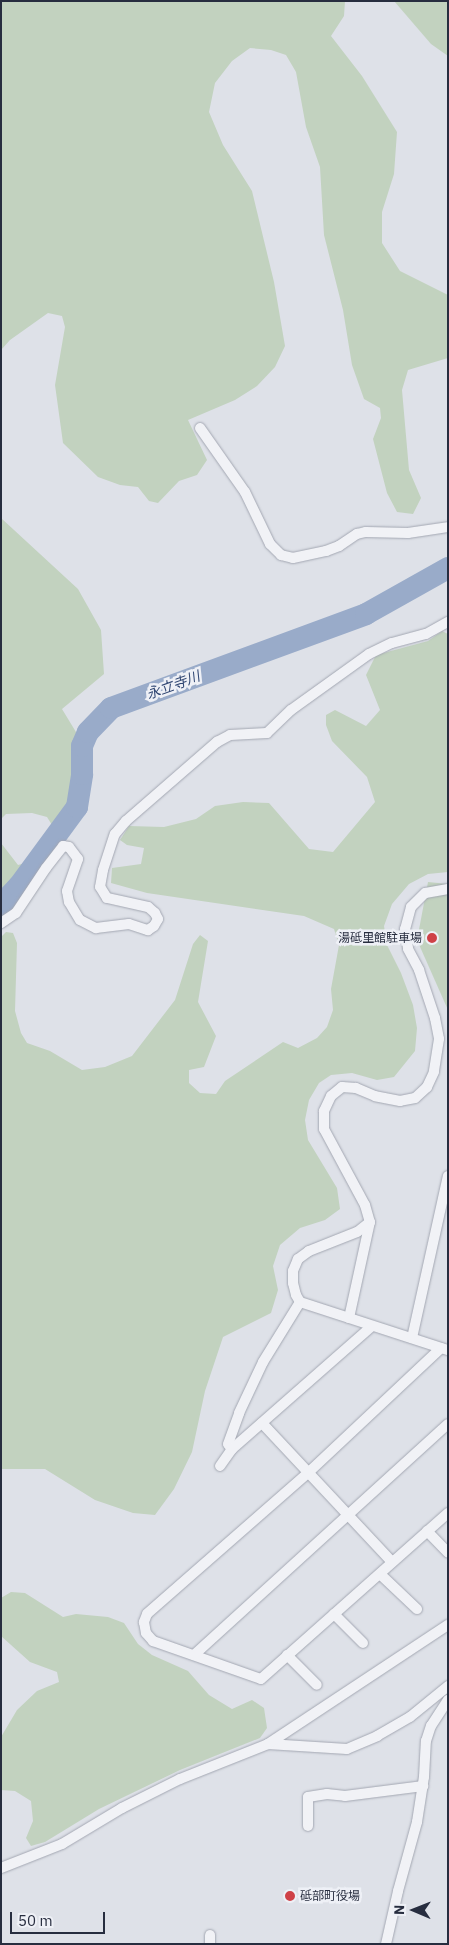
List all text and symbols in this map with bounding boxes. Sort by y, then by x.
water label: 永立寺川 [144,668,202,702]
place label: 湯砥里館駐車場 [338,931,422,945]
marker: 湯砥里館駐車場 [426,932,438,944]
north arrow [389,1885,439,1935]
place label: 砥部町役場 [300,1889,360,1903]
marker: 砥部町役場 [284,1890,296,1902]
scale bar [12,1902,108,1934]
text: N [390,1905,408,1915]
text: 50 m [18,1911,53,1930]

